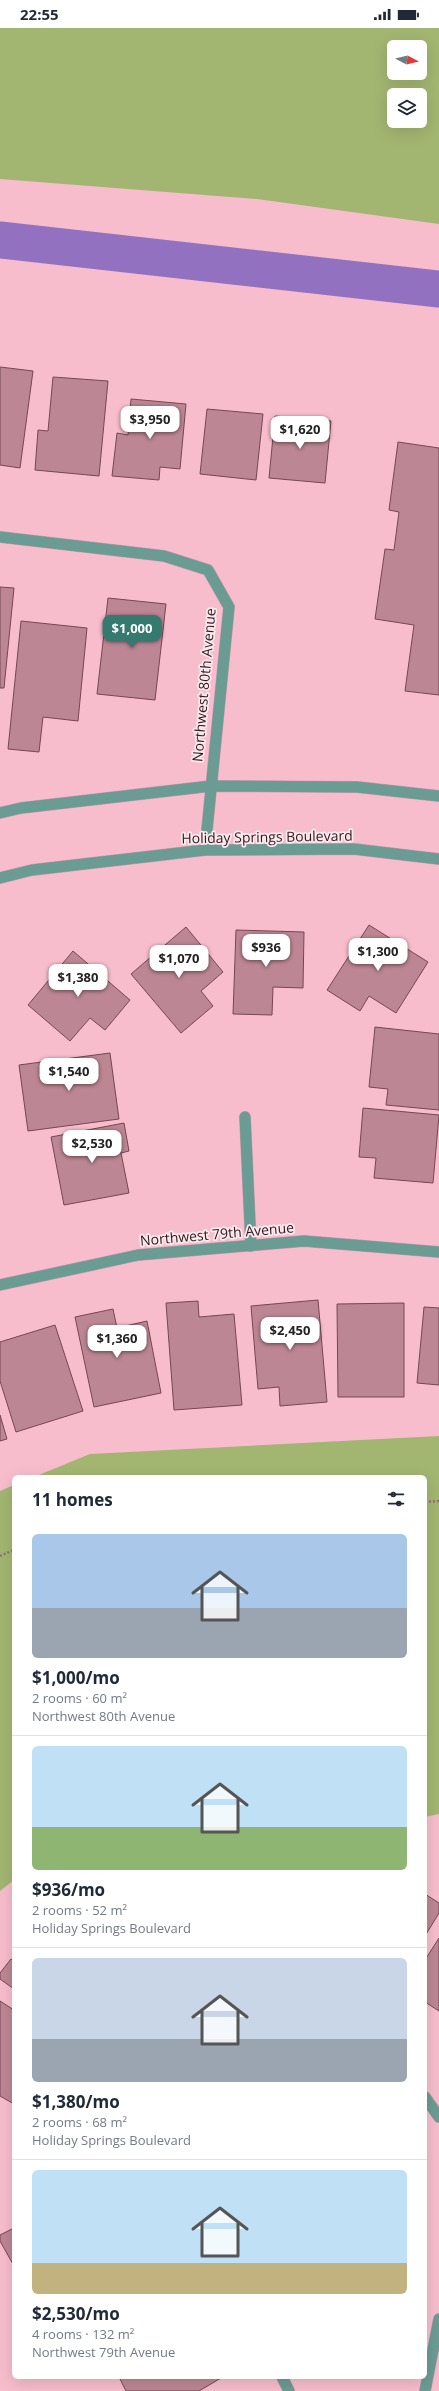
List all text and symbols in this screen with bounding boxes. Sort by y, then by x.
text: 22:55 [20,4,59,24]
north arrow [387,40,427,80]
map controls [387,40,427,128]
button: layers [387,88,427,128]
pin: $3,950 [117,406,183,440]
text: $3,950 [130,410,170,428]
pin: $1,620 [267,416,333,450]
text: $1,620 [280,420,320,438]
street label: Northwest 80th Avenue [187,607,220,763]
pin: $1,000 [99,615,165,649]
text: $1,000 [112,619,152,637]
street label: Holiday Springs Boulevard [181,826,353,847]
pin: $936 [242,934,290,968]
text: $936 [251,938,281,956]
pin: $1,300 [345,938,411,972]
text: $1,300 [358,942,398,960]
pin: $1,070 [146,945,212,979]
text: $1,070 [159,949,199,967]
pin: $1,380 [45,964,111,998]
text: $1,380 [58,968,98,986]
pin: $1,540 [36,1058,102,1092]
text: $1,540 [49,1062,89,1080]
pin: $2,530 [59,1130,125,1164]
text: $2,530 [72,1134,112,1152]
street label: Northwest 79th Avenue [139,1217,295,1250]
pin: $2,450 [257,1317,323,1351]
text: $2,450 [270,1321,310,1339]
pin: $1,360 [84,1325,150,1359]
text: $1,360 [97,1329,137,1347]
text: 11 homes [32,1488,113,1511]
icon: filters [385,1488,407,1510]
icon: home [184,1560,256,1632]
text: $1,000/mo [32,1666,120,1689]
text: 2 rooms · 60 m² [32,1689,127,1707]
text: Northwest 80th Avenue [32,1707,175,1725]
icon: home [184,1772,256,1844]
text: $936/mo [32,1878,105,1901]
text: 2 rooms · 52 m² [32,1901,127,1919]
text: Holiday Springs Boulevard [32,1919,191,1937]
icon: home [184,1984,256,2056]
text: $1,380/mo [32,2090,120,2113]
text: 2 rooms · 68 m² [32,2113,127,2131]
text: Holiday Springs Boulevard [32,2131,191,2149]
icon: home [184,2196,256,2268]
text: $2,530/mo [32,2302,120,2325]
text: 4 rooms · 132 m² [32,2325,134,2343]
text: Northwest 79th Avenue [32,2343,175,2361]

